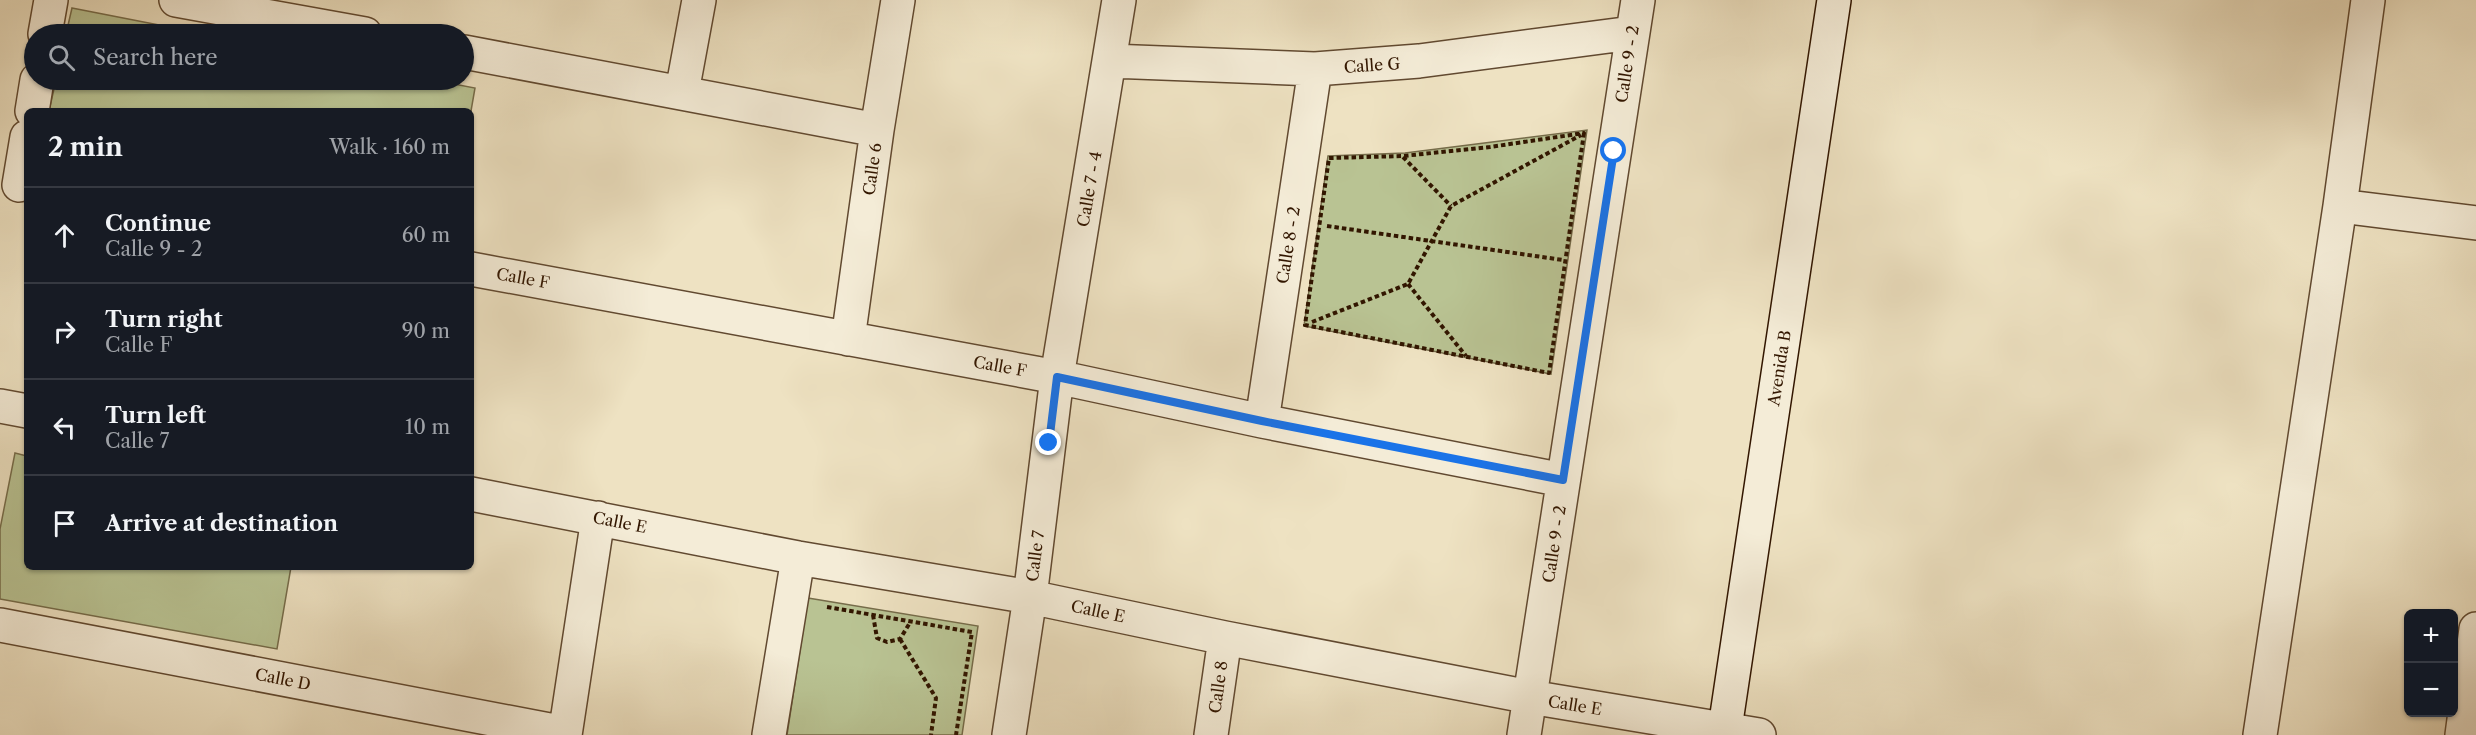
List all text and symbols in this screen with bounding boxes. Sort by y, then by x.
search box [24,24,474,90]
street label: Calle 9 - 2 [1611,24,1643,104]
icon: search [45,41,78,74]
text: Search here [93,44,218,71]
street label: Calle G [1343,53,1401,77]
text: 2 min [48,131,123,163]
text: Walk · 160 m [329,135,450,159]
route start [1600,137,1626,163]
street label: Calle 6 [858,141,886,197]
street label: Calle 7 - 4 [1073,150,1105,228]
street label: Calle 8 - 2 [1272,205,1304,285]
text: Continue [105,210,211,237]
icon: ahead [48,219,81,252]
text: 60 m [402,223,450,247]
text: Calle 9 - 2 [105,237,202,261]
street label: Calle F [495,263,551,293]
text: Turn right [105,306,223,333]
icon: right [48,315,81,348]
text: 90 m [402,319,450,343]
street label: Avenida B [1763,329,1795,408]
text: Calle F [105,333,172,357]
street label: Calle F [972,351,1028,381]
text: Turn left [105,402,206,429]
icon: left [48,411,81,444]
text: 10 m [405,415,450,439]
text: Calle 7 [105,429,169,453]
route end [1035,429,1061,455]
street label: Calle 9 - 2 [1538,504,1570,584]
icon: arrive [48,507,81,540]
street label: Calle E [591,507,649,537]
text: Arrive at destination [105,510,338,537]
street label: Calle 7 [1022,529,1048,583]
street label: Calle E [1069,596,1127,626]
map controls [2404,609,2458,717]
button: + [2404,609,2458,663]
street label: Calle 8 [1204,659,1232,715]
button: − [2404,663,2458,717]
street label: Calle D [253,664,313,694]
street label: Calle E [1546,691,1604,719]

